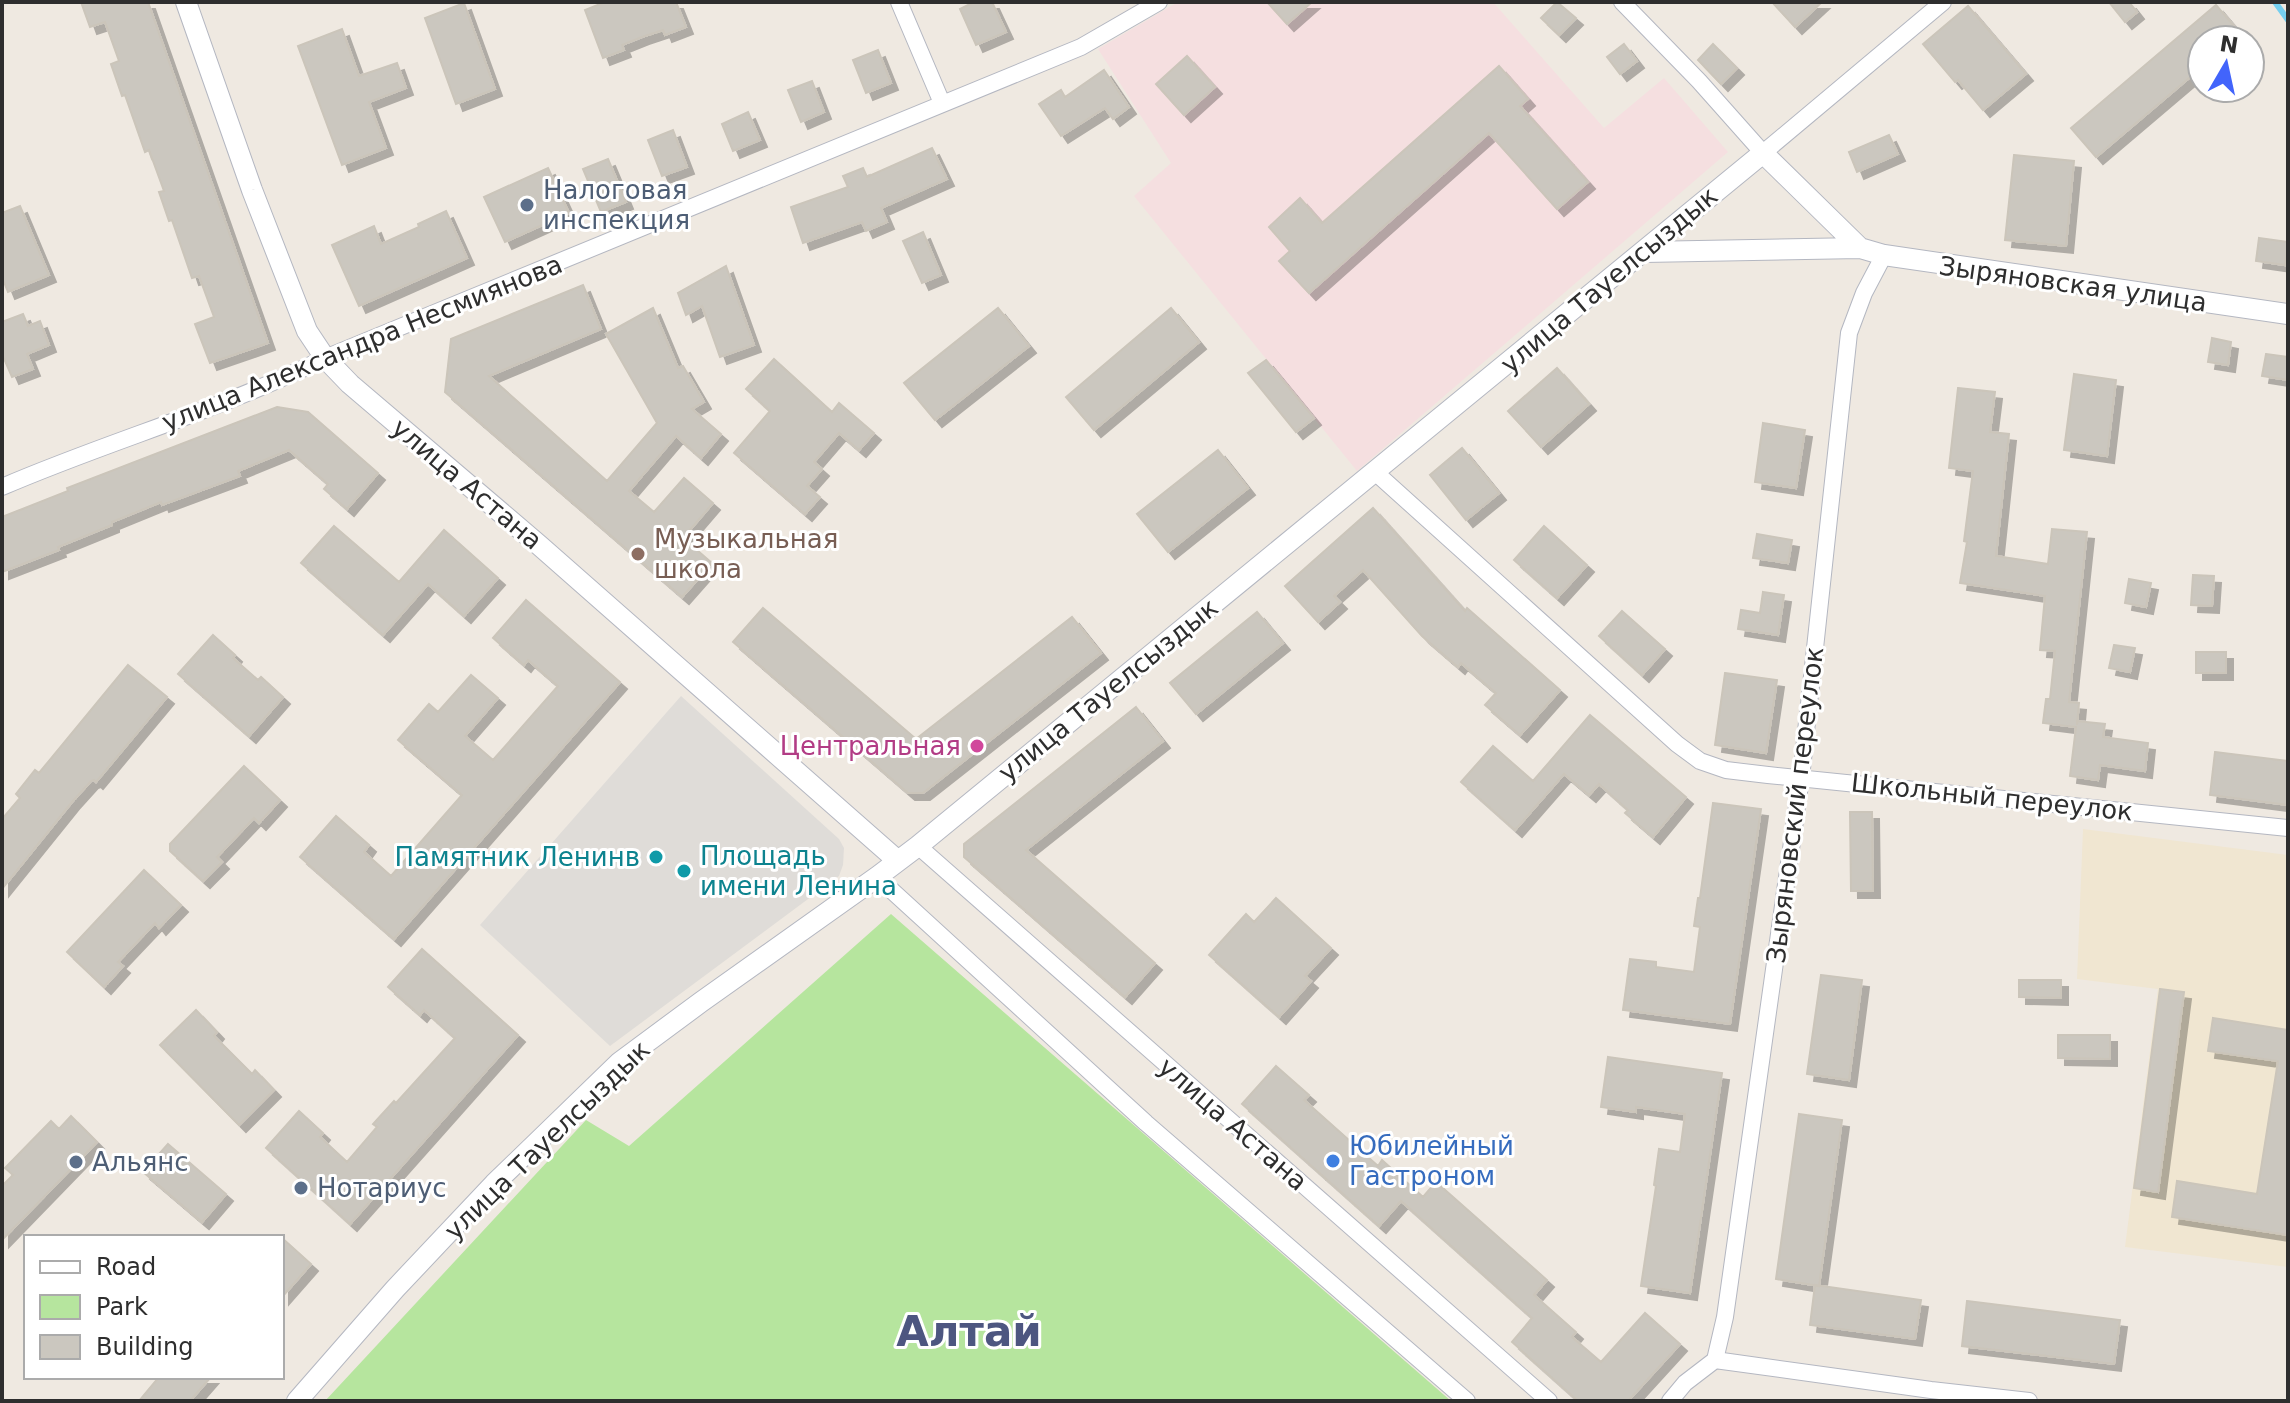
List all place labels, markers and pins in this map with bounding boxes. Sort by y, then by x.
place label: Налоговая инспекция [543,175,690,235]
marker: Налоговая инспекция [518,196,536,214]
place label: Музыкальная школа [654,524,838,584]
marker: Музыкальная школа [629,545,647,563]
place label: Центральная [780,731,961,761]
marker: Центральная [968,737,986,755]
place label: Площадь имени Ленина [700,841,897,901]
place label: Памятник Ленинв [394,842,640,872]
marker: Памятник Ленинв [647,848,665,866]
marker: Площадь имени Ленина [675,862,693,880]
place label: Юбилейный Гастроном [1349,1131,1514,1191]
place label: Альянс [92,1147,189,1177]
marker: Юбилейный Гастроном [1324,1152,1342,1170]
marker: Альянс [67,1153,85,1171]
place label: Нотариус [317,1173,447,1203]
marker: Нотариус [292,1179,310,1197]

